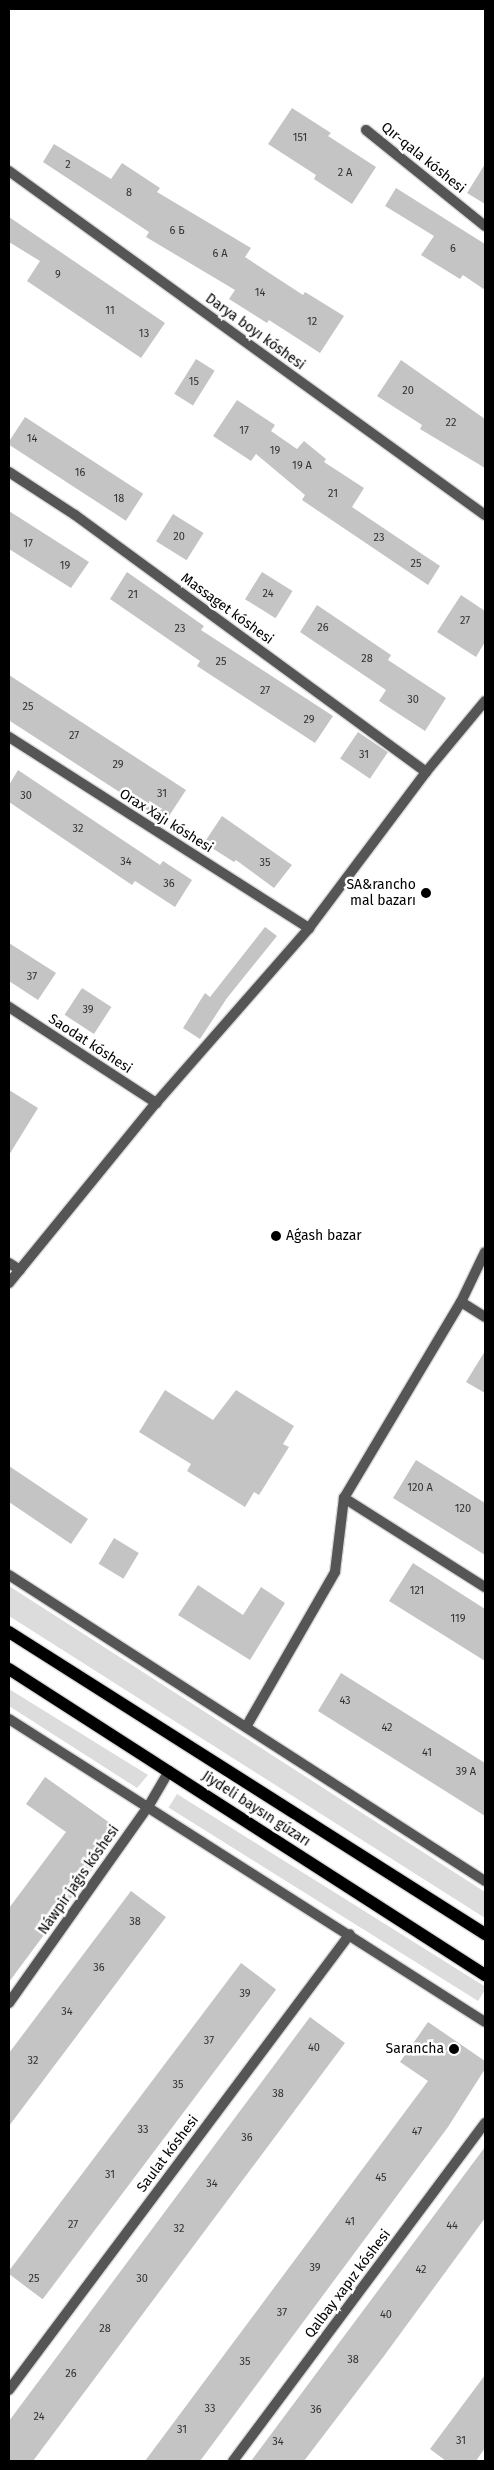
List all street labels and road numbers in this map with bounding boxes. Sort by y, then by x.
street label: Qır-qala kóshesi [378,119,468,197]
street label: Darya boyı kóshesi [202,290,308,374]
street label: Massaget kóshesi [177,570,277,648]
street label: Orax Xajı kóshesi [116,785,216,857]
street label: Saodat kóshesi [45,1011,135,1077]
street label: Jiydeli baysın gúzarı [199,1768,313,1850]
street label: Náwpir jaǵıs kóshesi [35,1822,123,1938]
street label: Saulat kóshesi [134,2112,202,2196]
street label: Qalbay xapız kóshesi [302,2226,394,2342]

